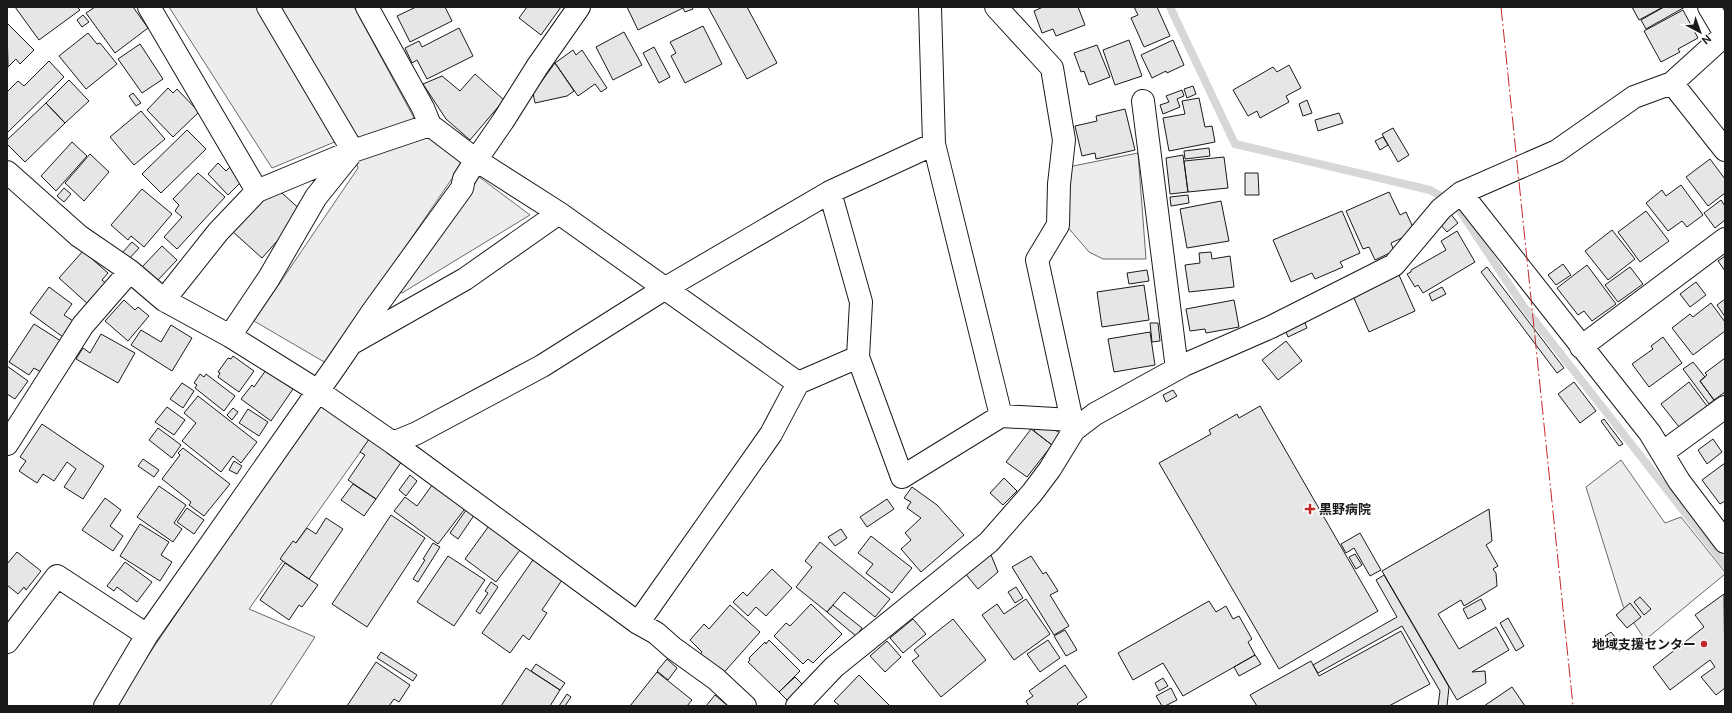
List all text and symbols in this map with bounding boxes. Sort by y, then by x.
north arrow [1680,12,1720,52]
text: N [1699,32,1714,47]
place label: 黒野病院 [1319,501,1371,518]
marker: 黒野病院 [1304,503,1316,515]
place label: 地域支援センター [1592,636,1696,653]
marker: 地域支援センター [1699,639,1709,649]

